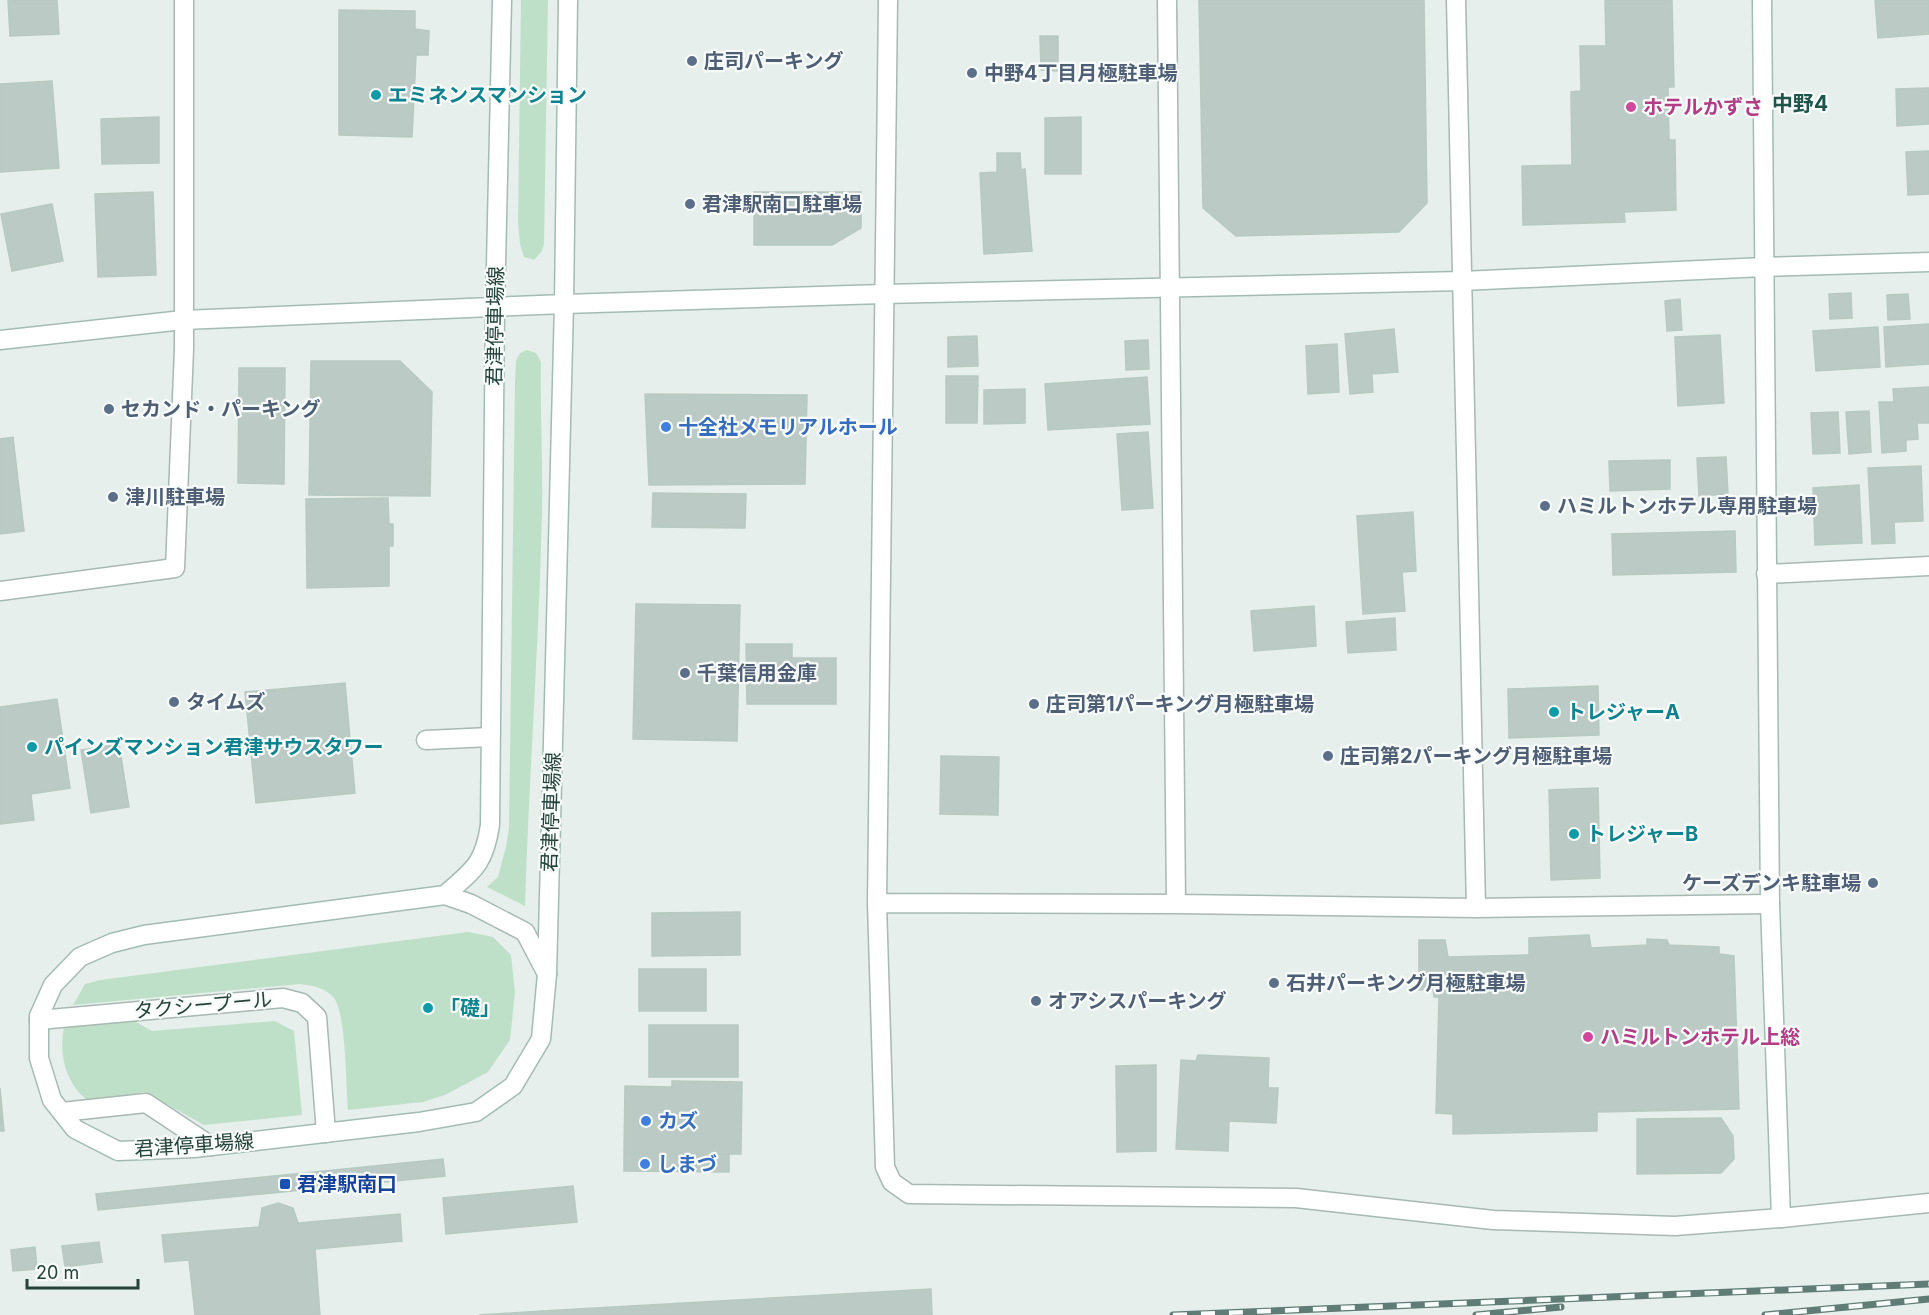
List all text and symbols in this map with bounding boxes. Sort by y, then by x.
place label: 庄司パーキング [704,49,843,73]
marker: 庄司パーキング [685,54,699,68]
place label: 中野4丁目月極駐車場 [984,61,1178,85]
marker: 中野4丁目月極駐車場 [965,66,979,80]
place label: エミネンスマンション [388,83,587,107]
marker: エミネンスマンション [369,88,383,102]
district label: 中野4 [1772,91,1828,116]
place label: ホテルかずさ [1643,95,1763,119]
marker: ホテルかずさ [1624,100,1638,114]
place label: 君津駅南口駐車場 [702,192,862,216]
marker: 君津駅南口駐車場 [683,197,697,211]
street label: 君津停車場線 [482,266,508,386]
place label: セカンド・パーキング [121,397,320,421]
marker: セカンド・パーキング [102,402,116,416]
place label: 十全社メモリアルホール [678,415,898,439]
marker: 十全社メモリアルホール [659,420,673,434]
place label: 津川駐車場 [125,485,225,509]
marker: 津川駐車場 [106,490,120,504]
place label: ハミルトンホテル専用駐車場 [1557,494,1817,518]
marker: ハミルトンホテル専用駐車場 [1538,499,1552,513]
place label: 千葉信用金庫 [697,661,817,685]
marker: 千葉信用金庫 [678,666,692,680]
place label: タイムズ [186,690,266,714]
place label: 庄司第1パーキング月極駐車場 [1046,692,1314,716]
marker: タイムズ [167,695,181,709]
marker: 庄司第1パーキング月極駐車場 [1027,697,1041,711]
place label: トレジャーA [1566,700,1680,724]
marker: トレジャーA [1547,705,1561,719]
place label: パインズマンション君津サウスタワー [44,735,384,759]
marker: パインズマンション君津サウスタワー [25,740,39,754]
place label: 庄司第2パーキング月極駐車場 [1340,744,1612,768]
marker: 庄司第2パーキング月極駐車場 [1321,749,1335,763]
street label: 君津停車場線 [537,752,565,872]
place label: トレジャーB [1586,822,1698,846]
marker: トレジャーB [1567,827,1581,841]
place label: ケーズデンキ駐車場 [1682,871,1861,895]
marker: ケーズデンキ駐車場 [1866,876,1880,890]
place label: 石井パーキング月極駐車場 [1286,971,1525,995]
marker: 石井パーキング月極駐車場 [1267,976,1281,990]
street label: タクシープール [133,987,273,1023]
place label: オアシスパーキング [1048,989,1227,1013]
marker: オアシスパーキング [1029,994,1043,1008]
place label: 「礎」 [440,996,500,1020]
marker: 「礎」 [421,1001,435,1015]
place label: ハミルトンホテル上総 [1600,1025,1800,1049]
marker: ハミルトンホテル上総 [1581,1030,1595,1044]
place label: カズ [658,1109,698,1133]
marker: カズ [639,1114,653,1128]
street label: 君津停車場線 [133,1129,255,1161]
place label: しまづ [657,1152,717,1176]
marker: しまづ [638,1157,652,1171]
place label: 君津駅南口 [297,1172,397,1196]
marker: 君津駅南口 [278,1177,292,1191]
scale bar [27,1252,138,1290]
text: 20 m [36,1262,79,1283]

